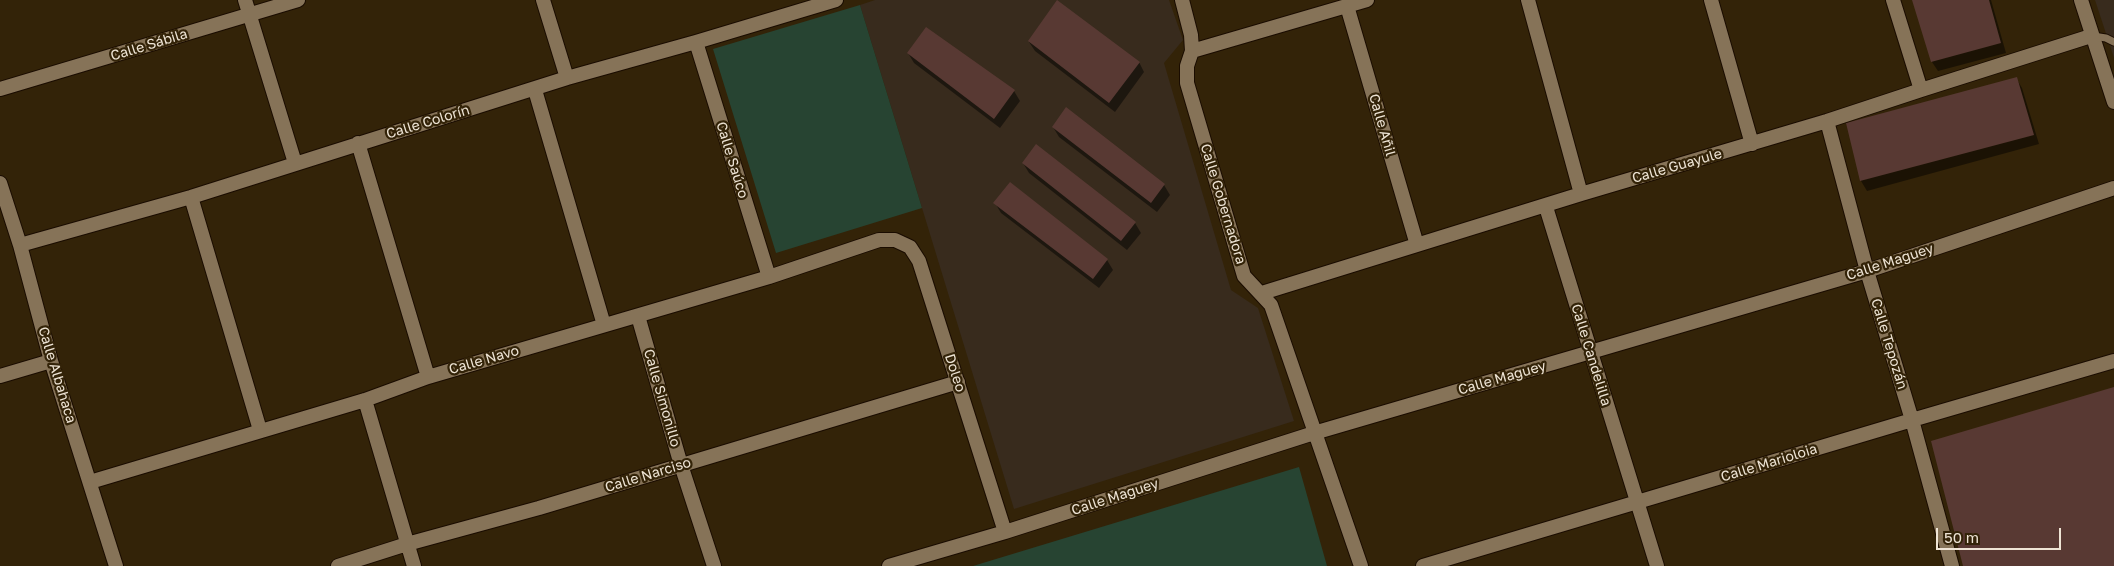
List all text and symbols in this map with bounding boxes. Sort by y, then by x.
street label: Calle Sábila [109,25,189,65]
street label: Calle Añil [1365,92,1399,158]
street label: Calle Colorín [384,101,472,143]
street label: Calle Saúco [712,120,752,200]
street label: Calle Gobernadora [1197,142,1249,266]
street label: Calle Guayule [1630,145,1724,187]
street label: Calle Maguey [1844,240,1936,284]
street label: Calle Tepozán [1867,297,1911,391]
street label: Calle Candelilla [1568,302,1614,408]
street label: Calle Albahaca [34,325,80,425]
street label: Calle Navo [447,342,521,378]
street label: Calle Simonillo [640,347,684,449]
street label: Doleo [941,352,969,394]
street label: Calle Maguey [1456,357,1548,399]
street label: Calle Marioloia [1719,440,1819,486]
street label: Calle Narciso [603,454,693,496]
street label: Calle Maguey [1069,475,1161,519]
scale bar [1939,518,2064,550]
text: 50 m [1944,528,1979,546]

